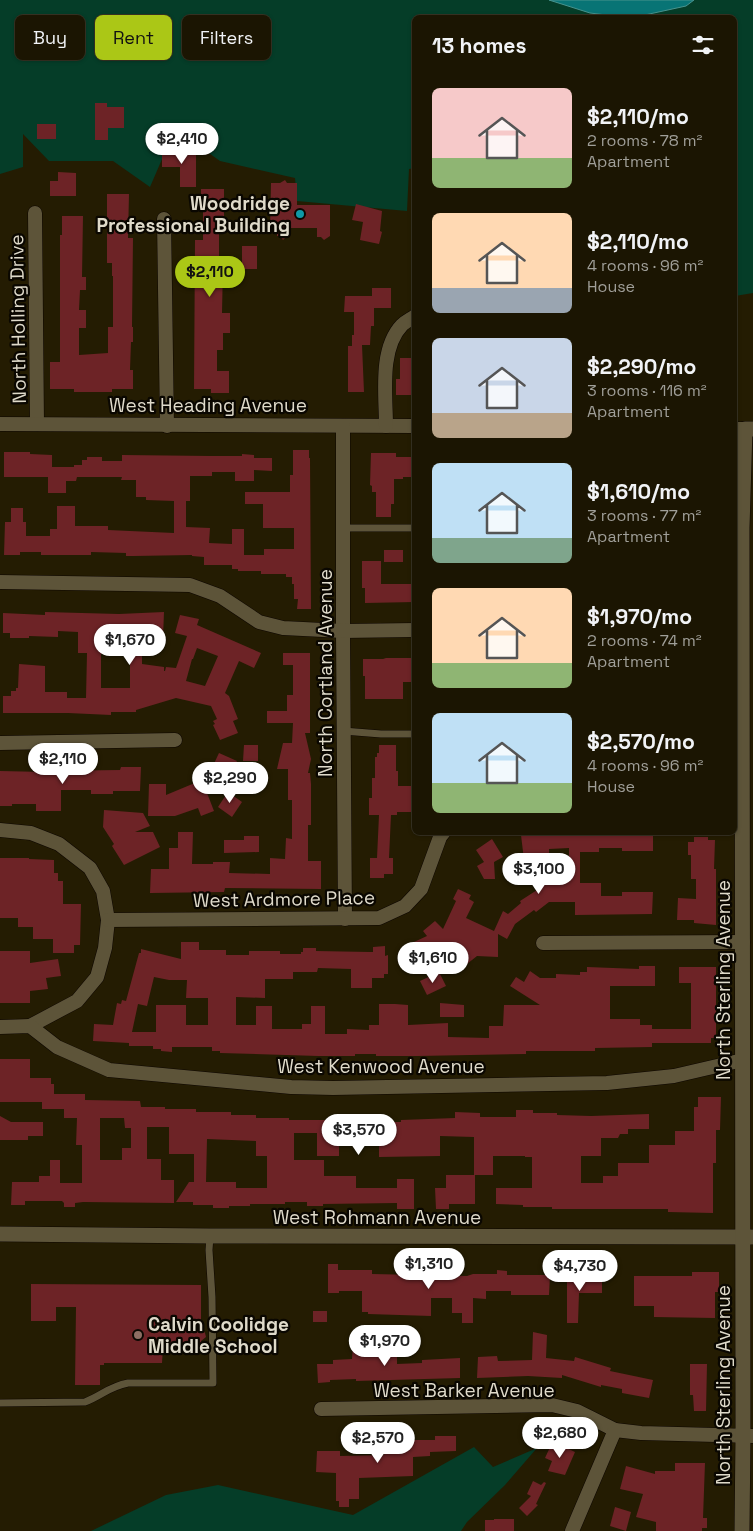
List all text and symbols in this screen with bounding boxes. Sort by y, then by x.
chip: Buy [15,15,85,60]
chip: Rent [95,15,172,60]
chip: Filters [182,15,271,60]
icon: filters [689,31,717,59]
text: 13 homes [432,32,526,59]
text: $2,110/mo [587,103,689,130]
icon: home [472,108,532,168]
pin: $2,410 [141,122,223,165]
text: $2,410 [156,128,208,149]
text: 2 rooms · 78 m² [587,130,702,151]
text: Apartment [587,151,670,172]
place label: Woodridge Professional Building [96,191,290,238]
marker: Woodridge Professional Building [294,208,306,220]
text: $2,110/mo [587,228,689,255]
icon: home [472,233,532,293]
street label: North Holling Drive [4,234,32,404]
text: 4 rooms · 96 m² [587,255,703,276]
pin: $2,110 [169,256,251,298]
text: $2,110 [186,261,234,282]
text: House [587,276,635,297]
text: $2,290/mo [587,353,696,380]
icon: home [472,358,532,418]
text: 3 rooms · 116 m² [587,380,707,401]
street label: West Heading Avenue [109,393,307,418]
text: Apartment [587,401,670,422]
text: $1,610/mo [587,478,690,505]
icon: home [472,483,532,543]
text: 3 rooms · 77 m² [587,505,701,526]
text: Apartment [587,526,670,547]
street label: North Cortland Avenue [313,569,338,777]
text: $1,970/mo [587,603,692,630]
icon: home [472,608,532,668]
pin: $1,670 [89,624,171,666]
text: $1,670 [105,629,155,650]
text: 2 rooms · 74 m² [587,630,702,651]
text: Apartment [587,651,670,672]
text: $2,570/mo [587,728,695,755]
icon: home [472,733,532,793]
pin: $2,110 [22,742,104,785]
text: $2,110 [39,748,87,769]
text: 4 rooms · 96 m² [587,755,703,776]
pin: $2,290 [189,762,271,804]
text: $2,290 [203,767,257,788]
text: House [587,776,635,797]
pin: $3,100 [498,852,580,895]
text: $3,100 [513,858,565,879]
street label: North Sterling Avenue [711,880,736,1080]
street label: West Ardmore Place [193,885,375,913]
pin: $1,610 [392,942,474,984]
text: $1,610 [409,947,457,968]
street label: West Kenwood Avenue [277,1054,485,1079]
pin: $3,570 [318,1114,400,1156]
text: $3,570 [333,1119,385,1140]
street label: West Rohmann Avenue [273,1205,481,1230]
pin: $1,310 [388,1248,470,1290]
pin: $4,730 [539,1250,621,1292]
text: $1,310 [405,1253,453,1274]
text: $4,730 [554,1255,607,1276]
street label: North Sterling Avenue [711,1285,736,1485]
place label: Calvin Coolidge Middle School [148,1312,289,1359]
pin: $1,970 [344,1324,426,1367]
marker: Calvin Coolidge Middle School [132,1329,144,1341]
text: $1,970 [360,1330,410,1351]
street label: West Barker Avenue [373,1378,555,1403]
pin: $2,680 [519,1416,601,1459]
pin: $2,570 [337,1422,419,1464]
text: $2,680 [533,1422,587,1443]
text: $2,570 [352,1427,404,1448]

